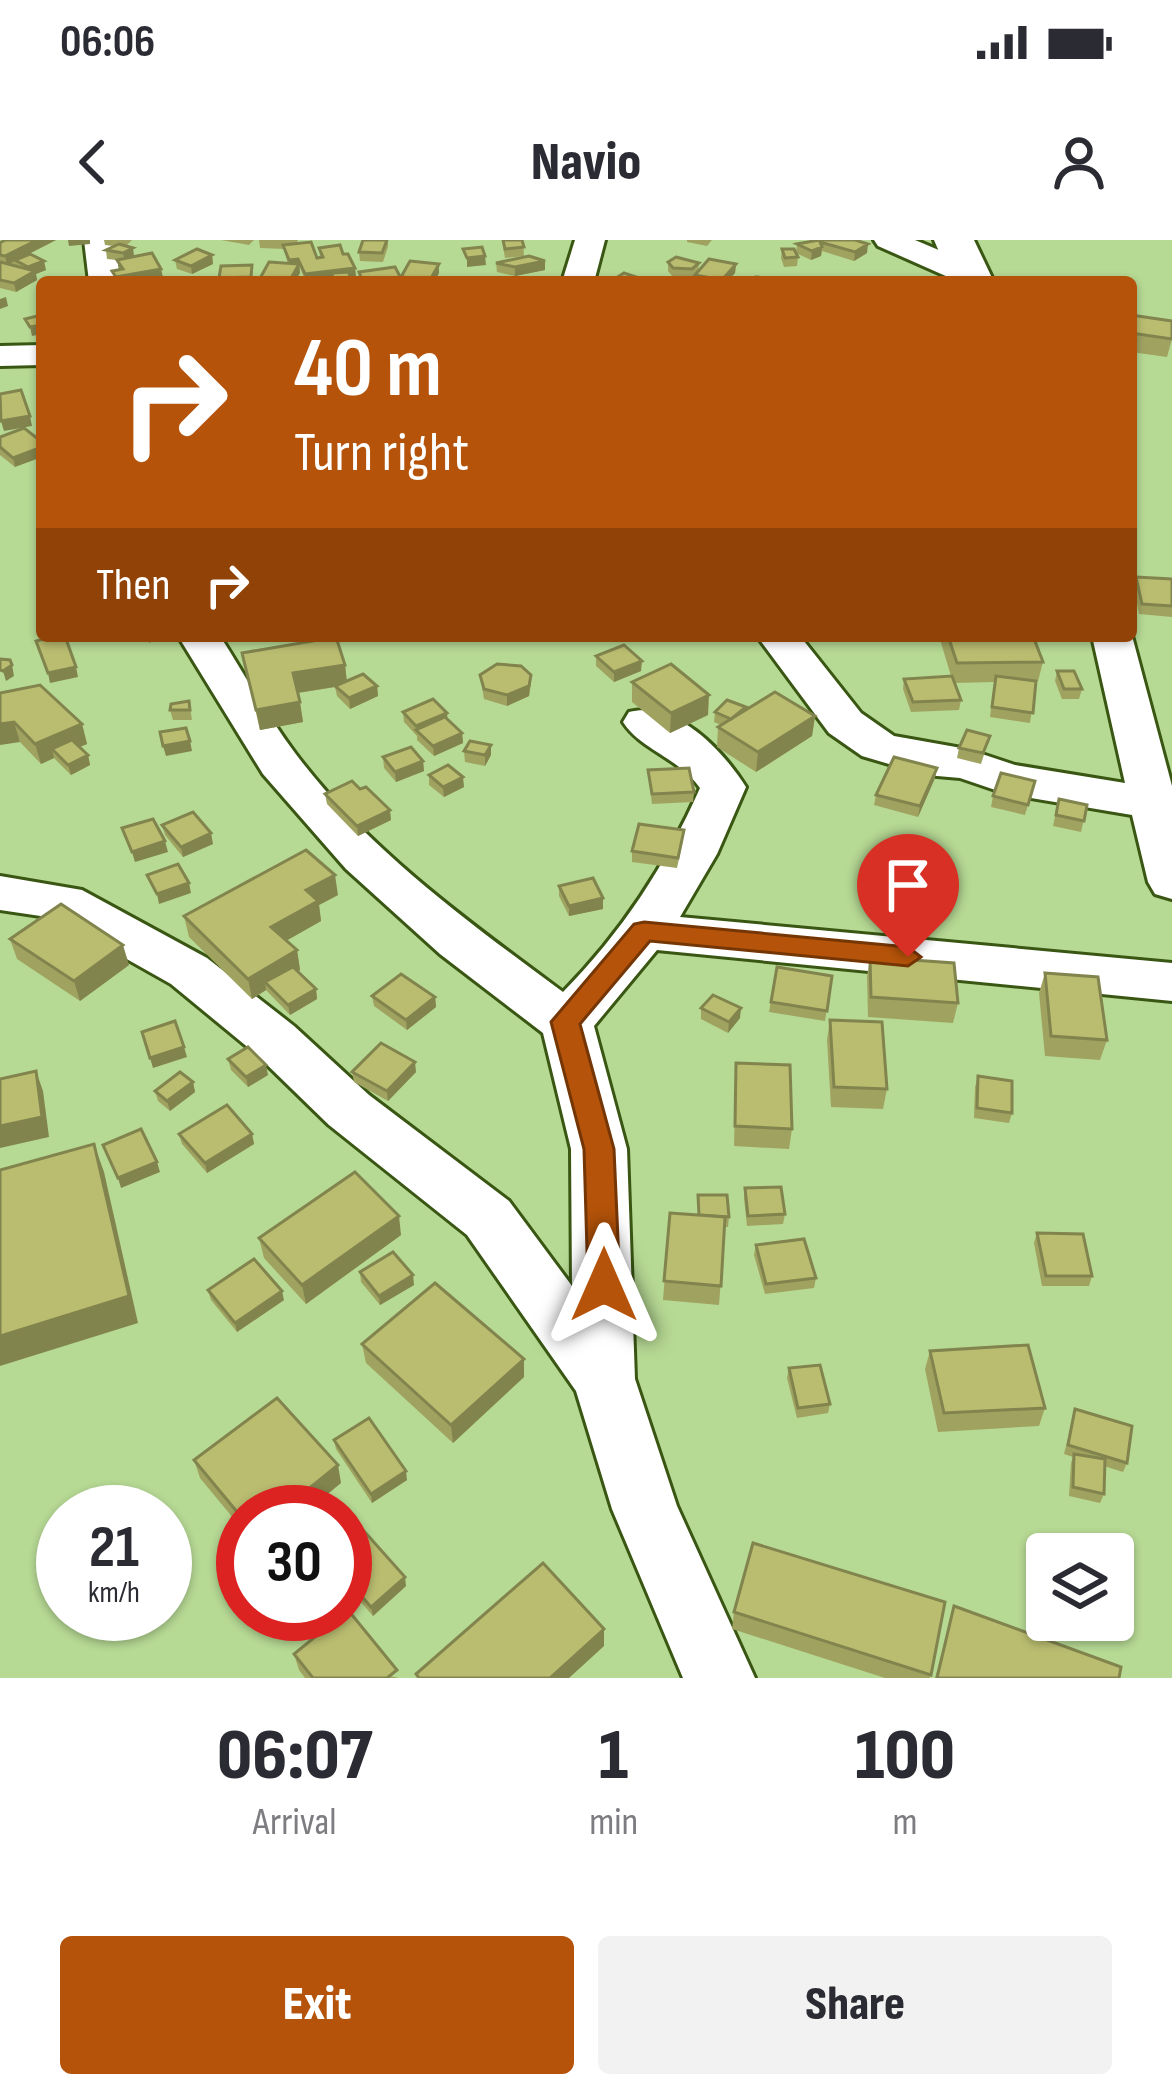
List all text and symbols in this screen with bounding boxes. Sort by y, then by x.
text: 06:06 [60,15,155,70]
icon: back [60,129,126,195]
icon: person [1046,129,1112,195]
text: Navio [531,130,641,195]
text: 40 m [294,319,442,420]
icon: right [96,324,252,480]
text: Turn right [294,421,469,486]
icon: right [194,552,260,618]
text: Then [96,558,170,613]
pin [857,834,959,957]
icon: arrive [875,852,941,918]
position arrow [541,1222,667,1348]
speed limit sign: 30 [216,1485,372,1641]
text: 21 [89,1512,139,1584]
map controls [1026,1533,1134,1641]
button: layers [1026,1533,1134,1641]
text: km/h [88,1575,140,1611]
text: 06:07 [217,1713,372,1800]
text: 1 [599,1713,628,1800]
text: 100 [855,1713,955,1800]
text: Arrival [253,1799,337,1846]
text: min [589,1799,638,1846]
text: m [893,1799,918,1846]
button: Exit [60,1936,574,2074]
button: Share [598,1936,1112,2074]

